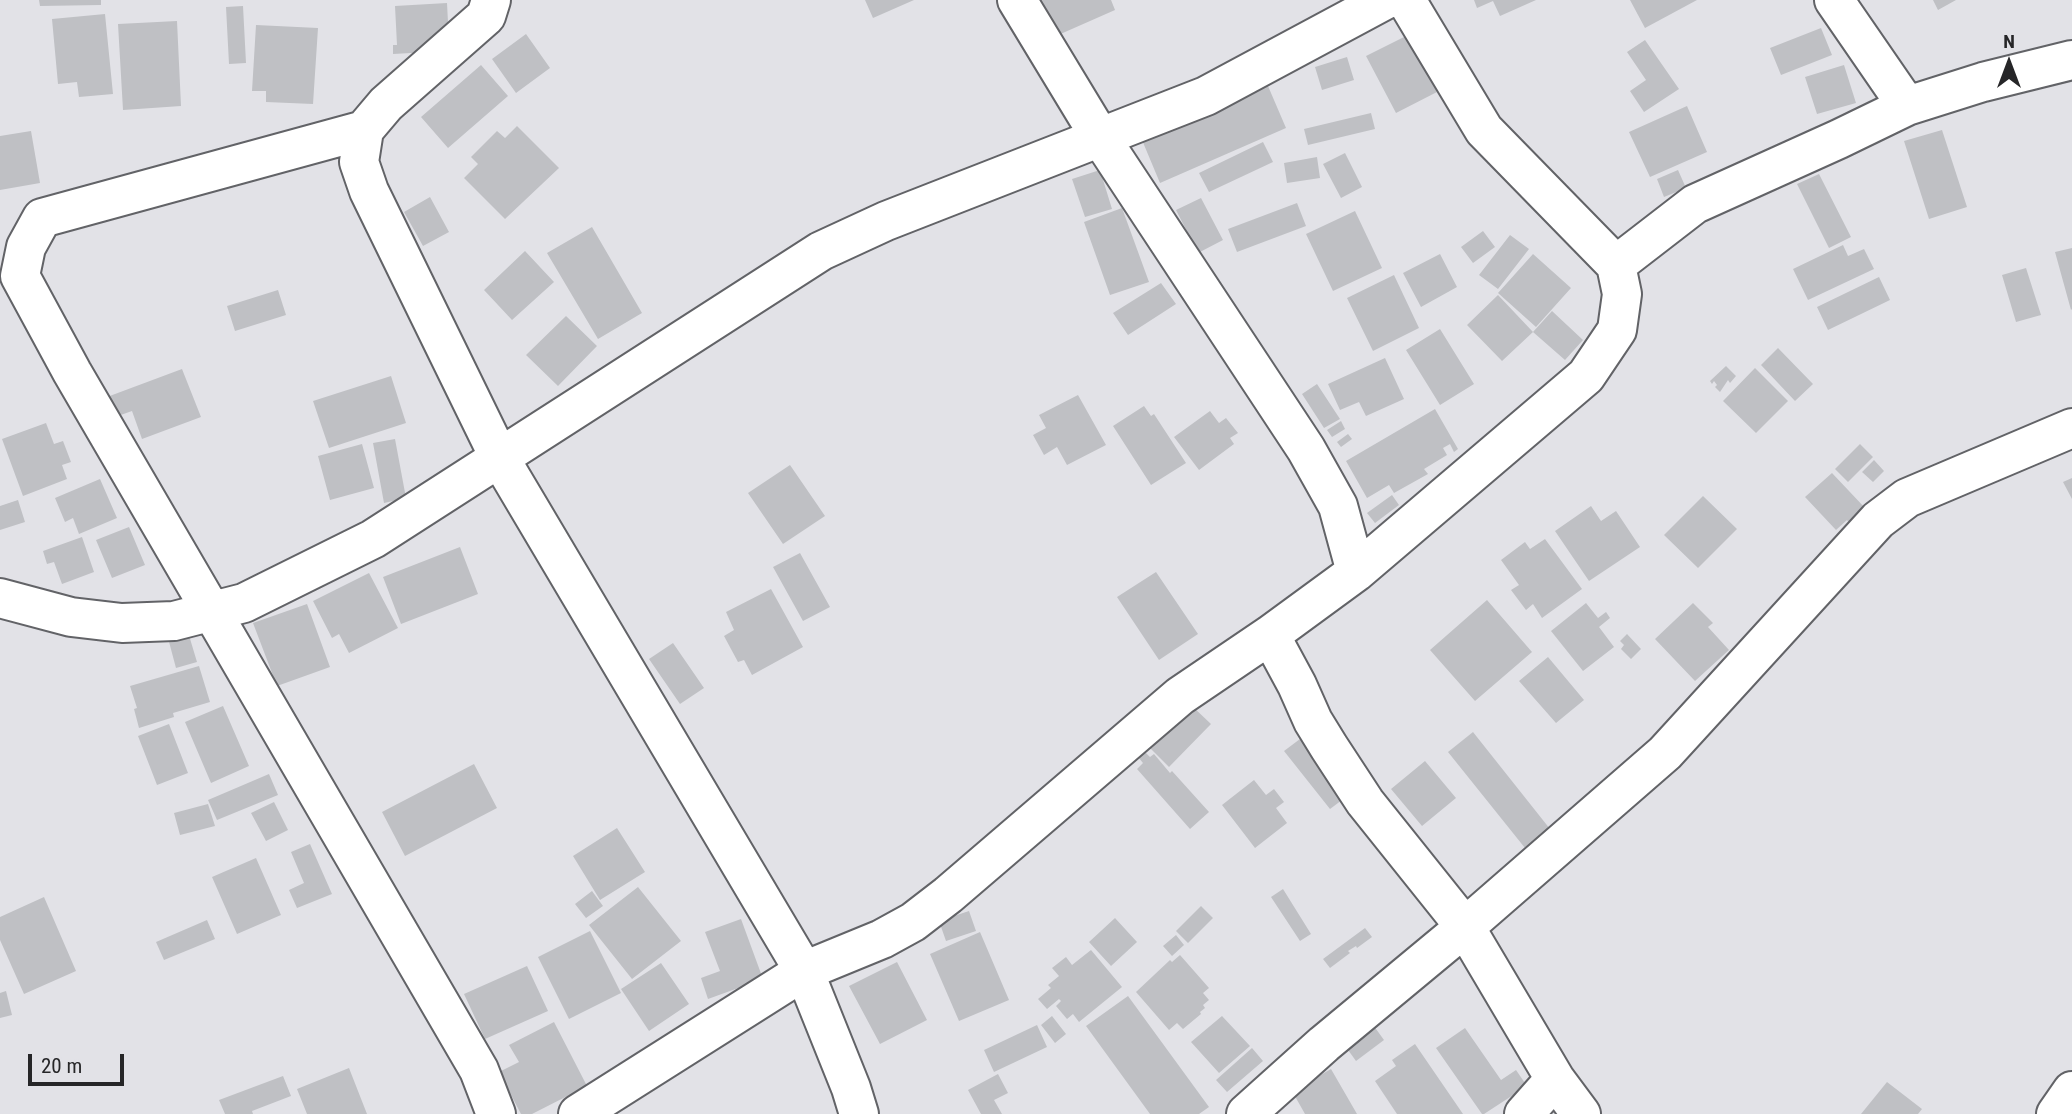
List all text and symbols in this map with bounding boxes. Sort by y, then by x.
north arrow [1974,28,2044,98]
text: N [2003,30,2015,53]
scale bar [32,1040,128,1084]
text: 20 m [41,1054,82,1078]

